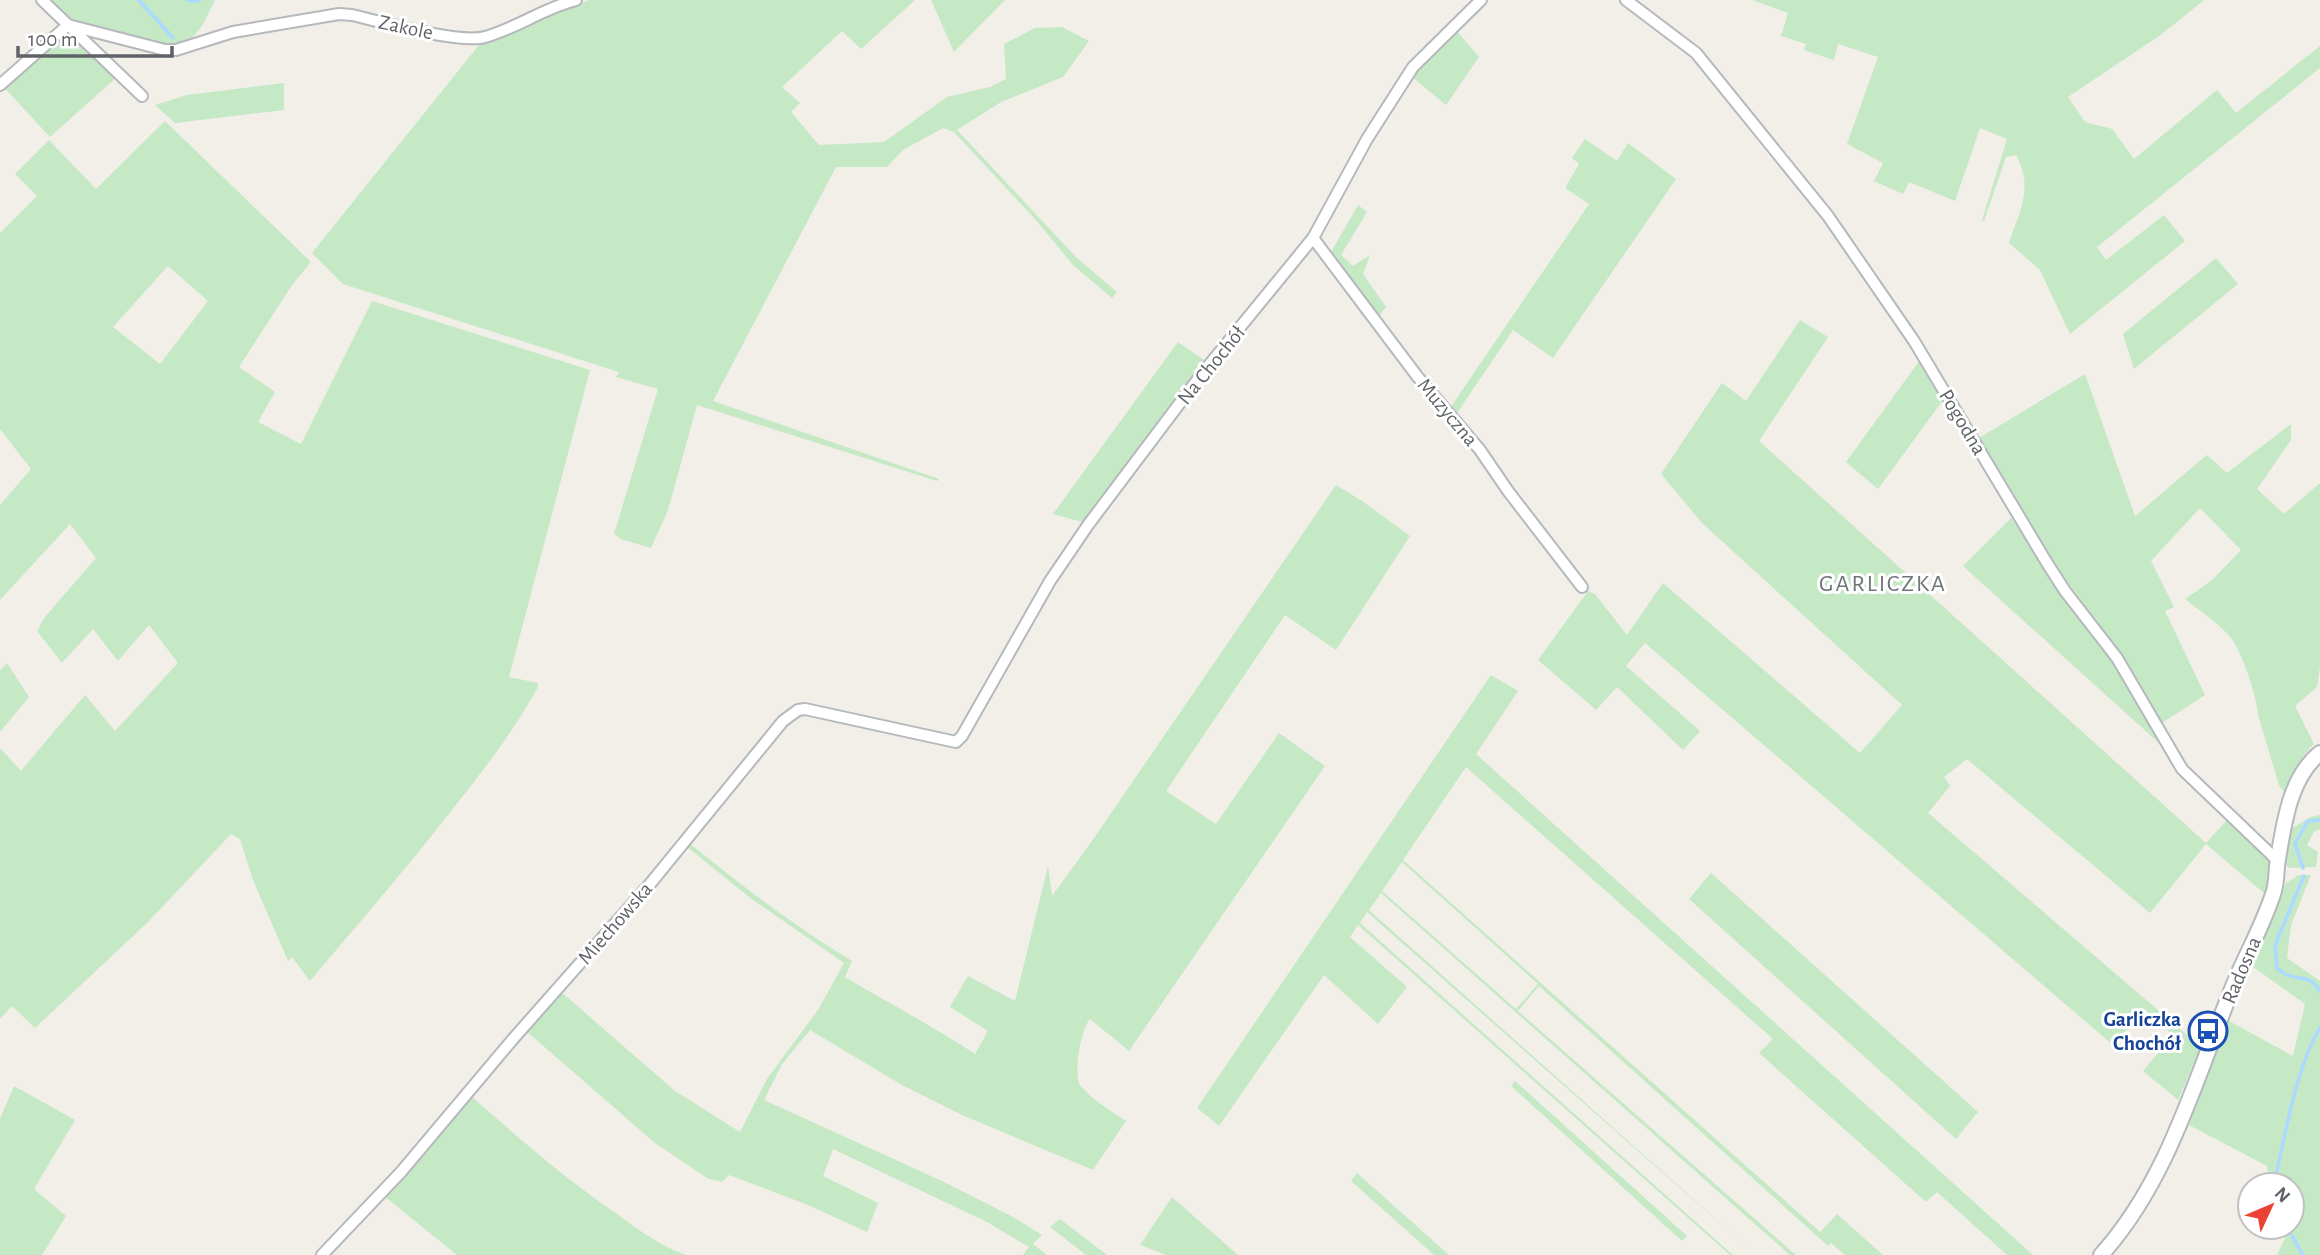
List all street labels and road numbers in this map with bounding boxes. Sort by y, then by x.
street label: Zakole [377,11,435,43]
street label: Na Chochół [1174,322,1249,408]
street label: Muzyczna [1413,374,1482,450]
street label: Pogodna [1935,386,1990,459]
street label: Miechowska [574,878,657,968]
street label: Radosna [2218,933,2265,1007]

